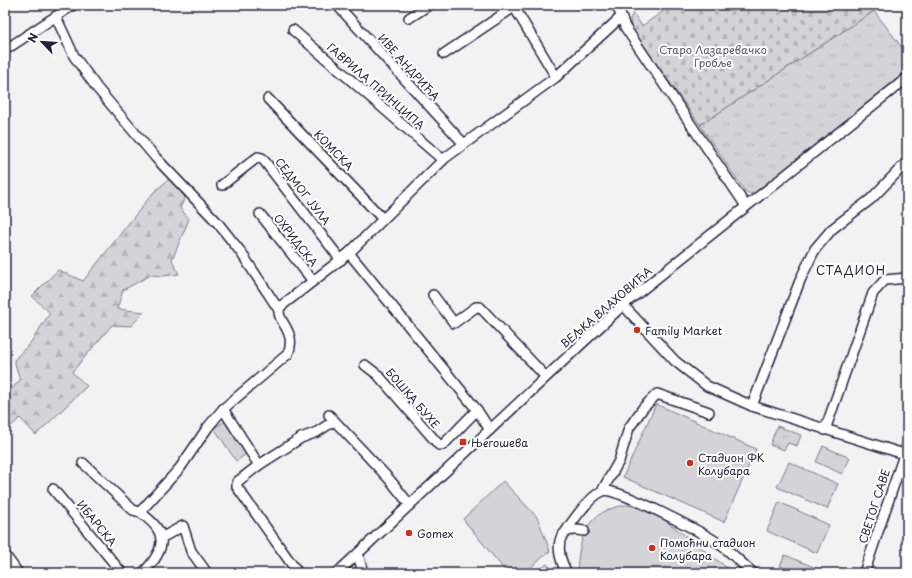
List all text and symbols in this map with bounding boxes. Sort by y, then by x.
north arrow [22,22,62,62]
text: N [23,30,42,45]
street label: ИВЕ АНДРИЋА [374,30,444,105]
street label: ГАВРИЛА ПРИНЦИПА [323,39,429,134]
park label: Старо Лазаревачко Гробље [659,41,767,71]
street label: КОМСКА [310,126,358,174]
street label: СЕДМОГ ЈУЛА [271,154,335,229]
street label: ОХРИДСКА [270,210,322,271]
district label: СТАДИОН [816,261,886,279]
street label: ВЕЉКА ВЛАХОВИЋА [557,262,656,352]
place label: Family Market [645,322,723,339]
marker: Family Market [632,325,642,335]
street label: БОШКА БУХЕ [382,364,444,432]
place label: Његошева [471,434,528,451]
marker: Његошева [458,437,468,447]
place label: Стадион ФК Колубара [698,449,765,479]
marker: Стадион ФК Колубара [685,458,695,468]
street label: СВЕТОГ САВЕ [854,467,894,545]
street label: ИБАРСКА [73,496,121,550]
place label: Gomex [417,525,454,542]
marker: Gomex [404,528,414,538]
place label: Помоћни стадион Колубара [660,534,756,564]
marker: Помоћни стадион Колубара [647,543,657,553]

